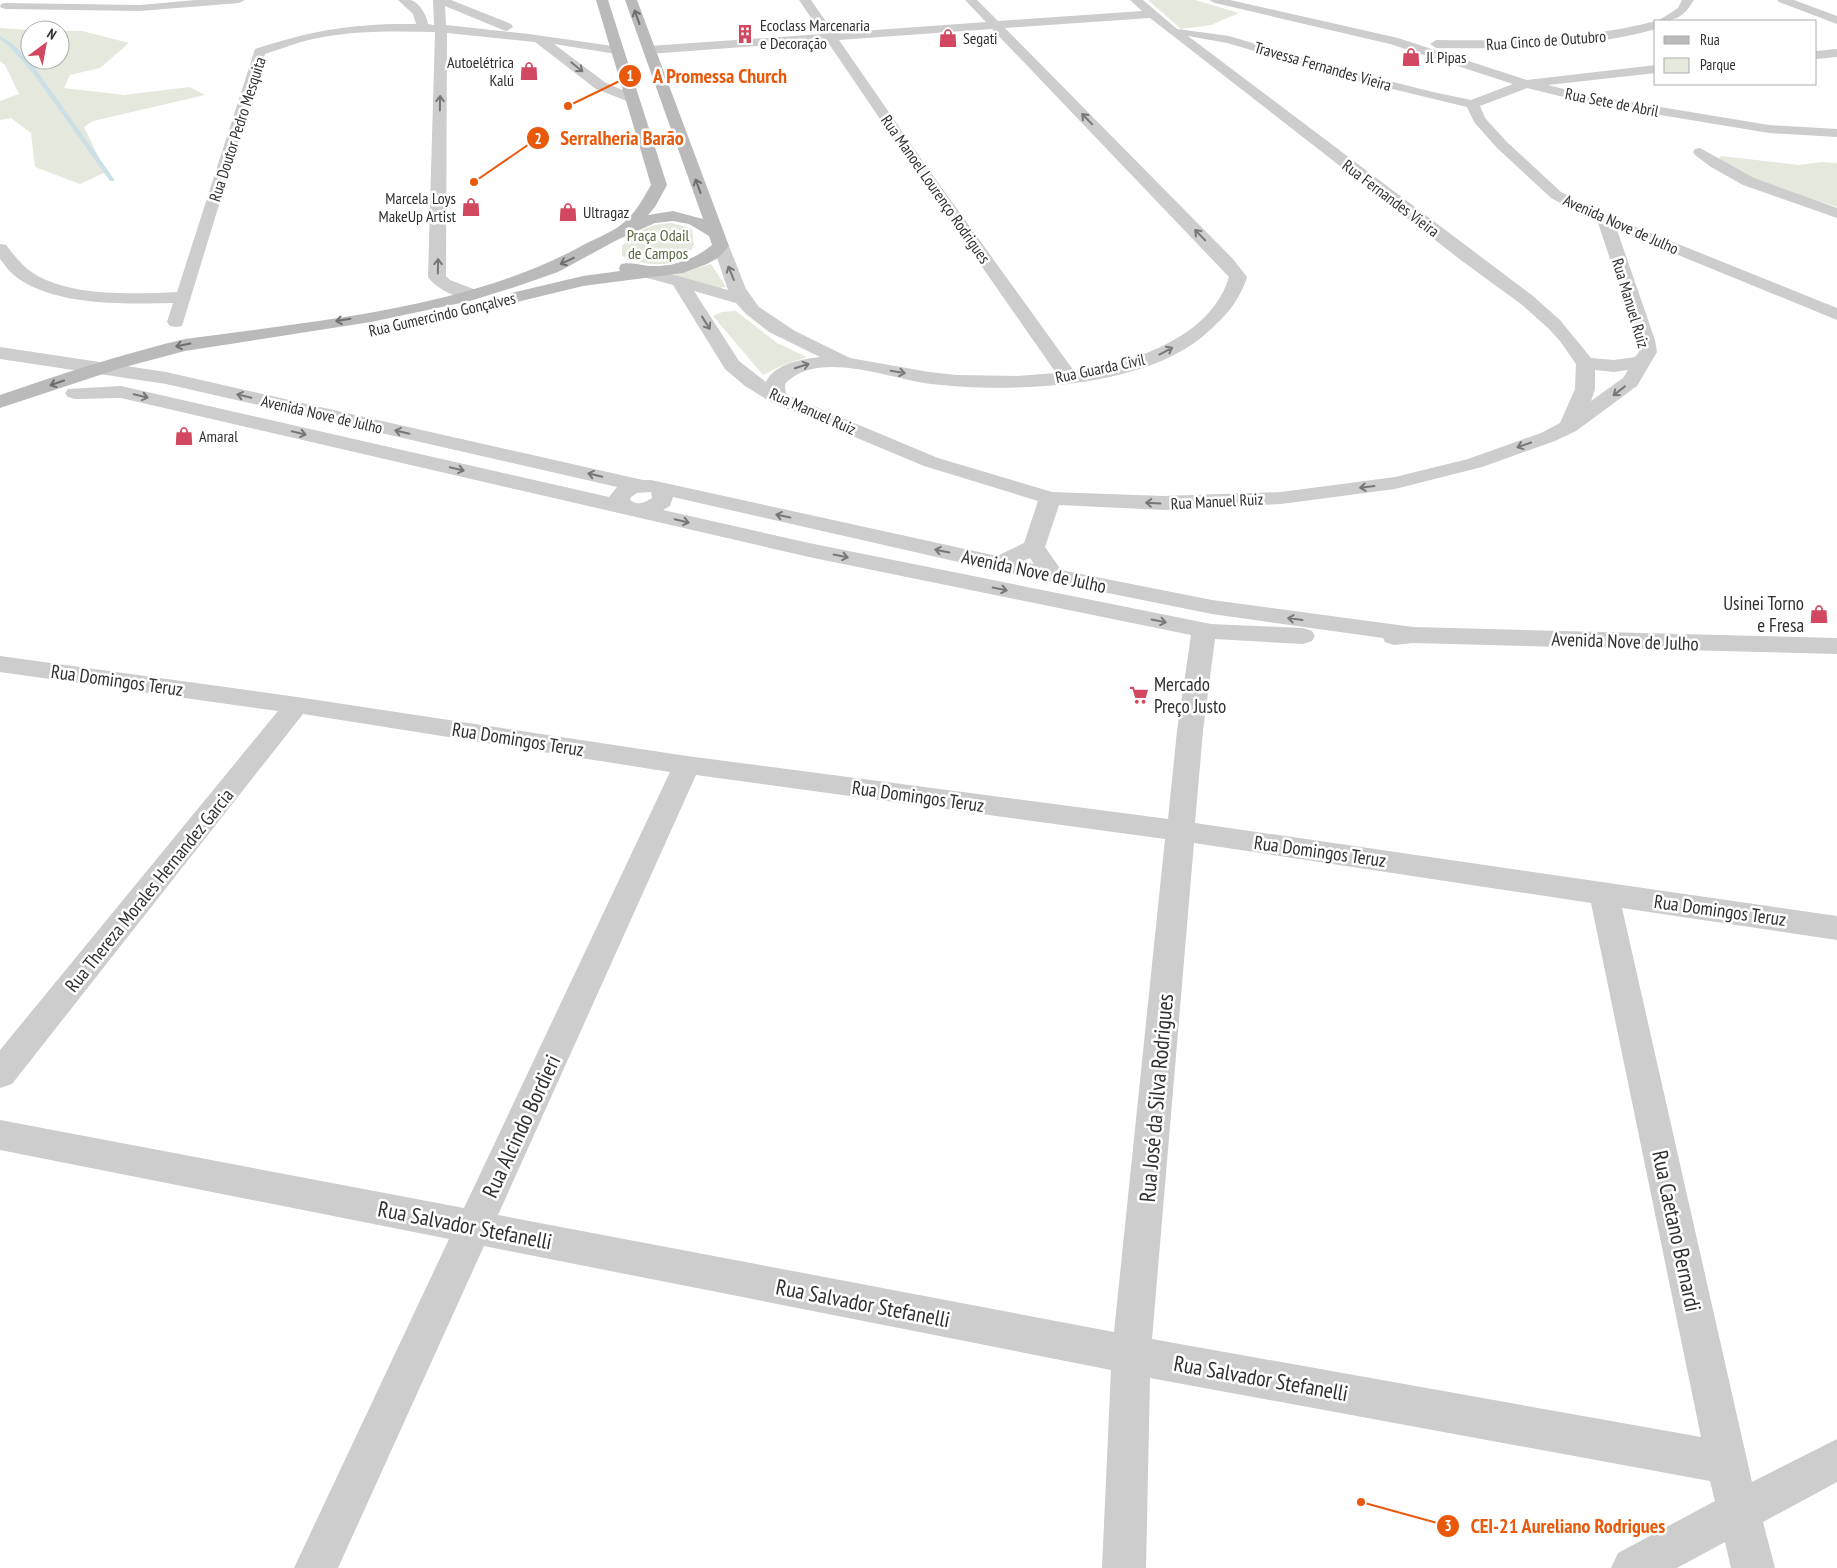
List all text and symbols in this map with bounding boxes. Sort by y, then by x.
one-way arrow [632,10,641,25]
place label: Ecoclass Marcenaria e Decoração [760,15,870,53]
north arrow [20,20,70,70]
legend [1654,20,1817,85]
building icon: Ecoclass Marcenaria e Decoração [734,23,756,45]
text: N [44,24,60,44]
street label: Rua Cinco de Outubro [1485,26,1607,54]
shop icon: Segati [937,27,959,49]
place label: Segati [963,28,998,48]
text: Rua [1700,30,1720,49]
street label: Travessa Fernandes Vieira [1252,37,1394,95]
shop icon: Jl Pipas [1400,46,1422,68]
place label: Jl Pipas [1425,47,1466,67]
place label: Autoelétrica Kalú [447,52,514,90]
street label: Rua Doutor Pedro Mesquita [204,54,270,204]
text: Parque [1700,55,1736,74]
callout: A Promessa Church [617,59,797,94]
shop icon: Autoelétrica Kalú [518,60,540,82]
one-way arrow [570,61,583,72]
text: A Promessa Church [652,63,787,89]
text: 1 [626,66,634,85]
street label: Rua Sete de Abril [1564,83,1661,121]
one-way arrow [435,96,445,112]
street label: Rua Manoel Lourenço Rodrigues [877,111,995,267]
one-way arrow [1081,112,1093,125]
callout: Serralheria Barão [526,121,694,156]
text: Serralheria Barão [560,125,684,151]
text: 2 [534,129,542,148]
street label: Rua Fernandes Vieira [1339,155,1443,241]
one-way arrow [693,179,702,195]
place label: Marcela Loys MakeUp Artist [378,188,457,226]
street label: Avenida Nove de Julho [1560,190,1682,258]
shop icon: Marcela Loys MakeUp Artist [460,196,482,218]
shop icon: Ultragaz [557,201,579,223]
place label: Ultragaz [583,202,630,222]
park label: Praça Odail de Campos [627,225,689,263]
one-way arrow [1194,229,1206,241]
street label: Rua Manuel Ruiz [1608,256,1654,350]
one-way arrow [560,257,575,266]
one-way arrow [433,258,443,274]
one-way arrow [726,265,735,280]
street label: Rua Gumercindo Gonçalves [367,287,517,341]
one-way arrow [336,316,352,326]
one-way arrow [701,316,711,330]
one-way arrow [175,341,191,351]
one-way arrow [1159,346,1174,356]
street label: Rua Guarda Civil [1053,349,1147,387]
one-way arrow [794,361,809,370]
one-way arrow [889,368,905,378]
one-way arrow [49,379,65,388]
street label: Rua Manuel Ruiz [767,383,860,439]
one-way arrow [1613,386,1626,397]
street label: Avenida Nove de Julho [259,390,385,438]
one-way arrow [236,391,252,400]
one-way arrow [132,392,148,401]
shop icon: Amaral [173,425,195,447]
place label: Amaral [199,426,238,446]
one-way arrow [394,427,410,436]
one-way arrow [290,429,306,438]
one-way arrow [1517,441,1532,450]
one-way arrow [449,465,465,474]
one-way arrow [587,470,603,479]
one-way arrow [1360,482,1376,492]
street label: Rua Manuel Ruiz [1170,489,1264,513]
one-way arrow [1145,498,1161,507]
one-way arrow [776,511,792,521]
one-way arrow [674,517,690,526]
street label: Avenida Nove de Julho [959,544,1109,598]
one-way arrow [934,546,950,555]
one-way arrow [832,552,848,562]
one-way arrow [992,584,1008,594]
place label: Usinei Torno e Fresa [1723,591,1804,637]
shop icon: Usinei Torno e Fresa [1808,603,1830,625]
one-way arrow [1288,613,1304,623]
one-way arrow [1151,617,1167,626]
street label: Avenida Nove de Julho [1551,626,1699,656]
street label: Rua Domingos Teruz [49,659,185,701]
place label: Mercado Preço Justo [1154,672,1226,718]
supermarket icon: Mercado Preço Justo [1128,684,1150,706]
street label: Rua Domingos Teruz [450,717,586,761]
street label: Rua Domingos Teruz [850,775,986,817]
street label: Rua Thereza Morales Hernandez Garcia [59,783,239,997]
street label: Rua Domingos Teruz [1252,830,1388,872]
street label: Rua Domingos Teruz [1652,889,1788,931]
street label: Rua José da Silva Rodrigues [1133,993,1179,1203]
street label: Rua Alcindo Bordieri [476,1050,566,1202]
street label: Rua Caetano Bernardi [1646,1148,1708,1314]
street label: Rua Salvador Stefanelli [376,1194,554,1256]
street label: Rua Salvador Stefanelli [774,1272,952,1334]
street label: Rua Salvador Stefanelli [1172,1349,1350,1407]
callout: CEI-21 Aureliano Rodrigues [1436,1509,1676,1544]
text: CEI-21 Aureliano Rodrigues [1471,1513,1665,1539]
text: 3 [1444,1516,1452,1535]

